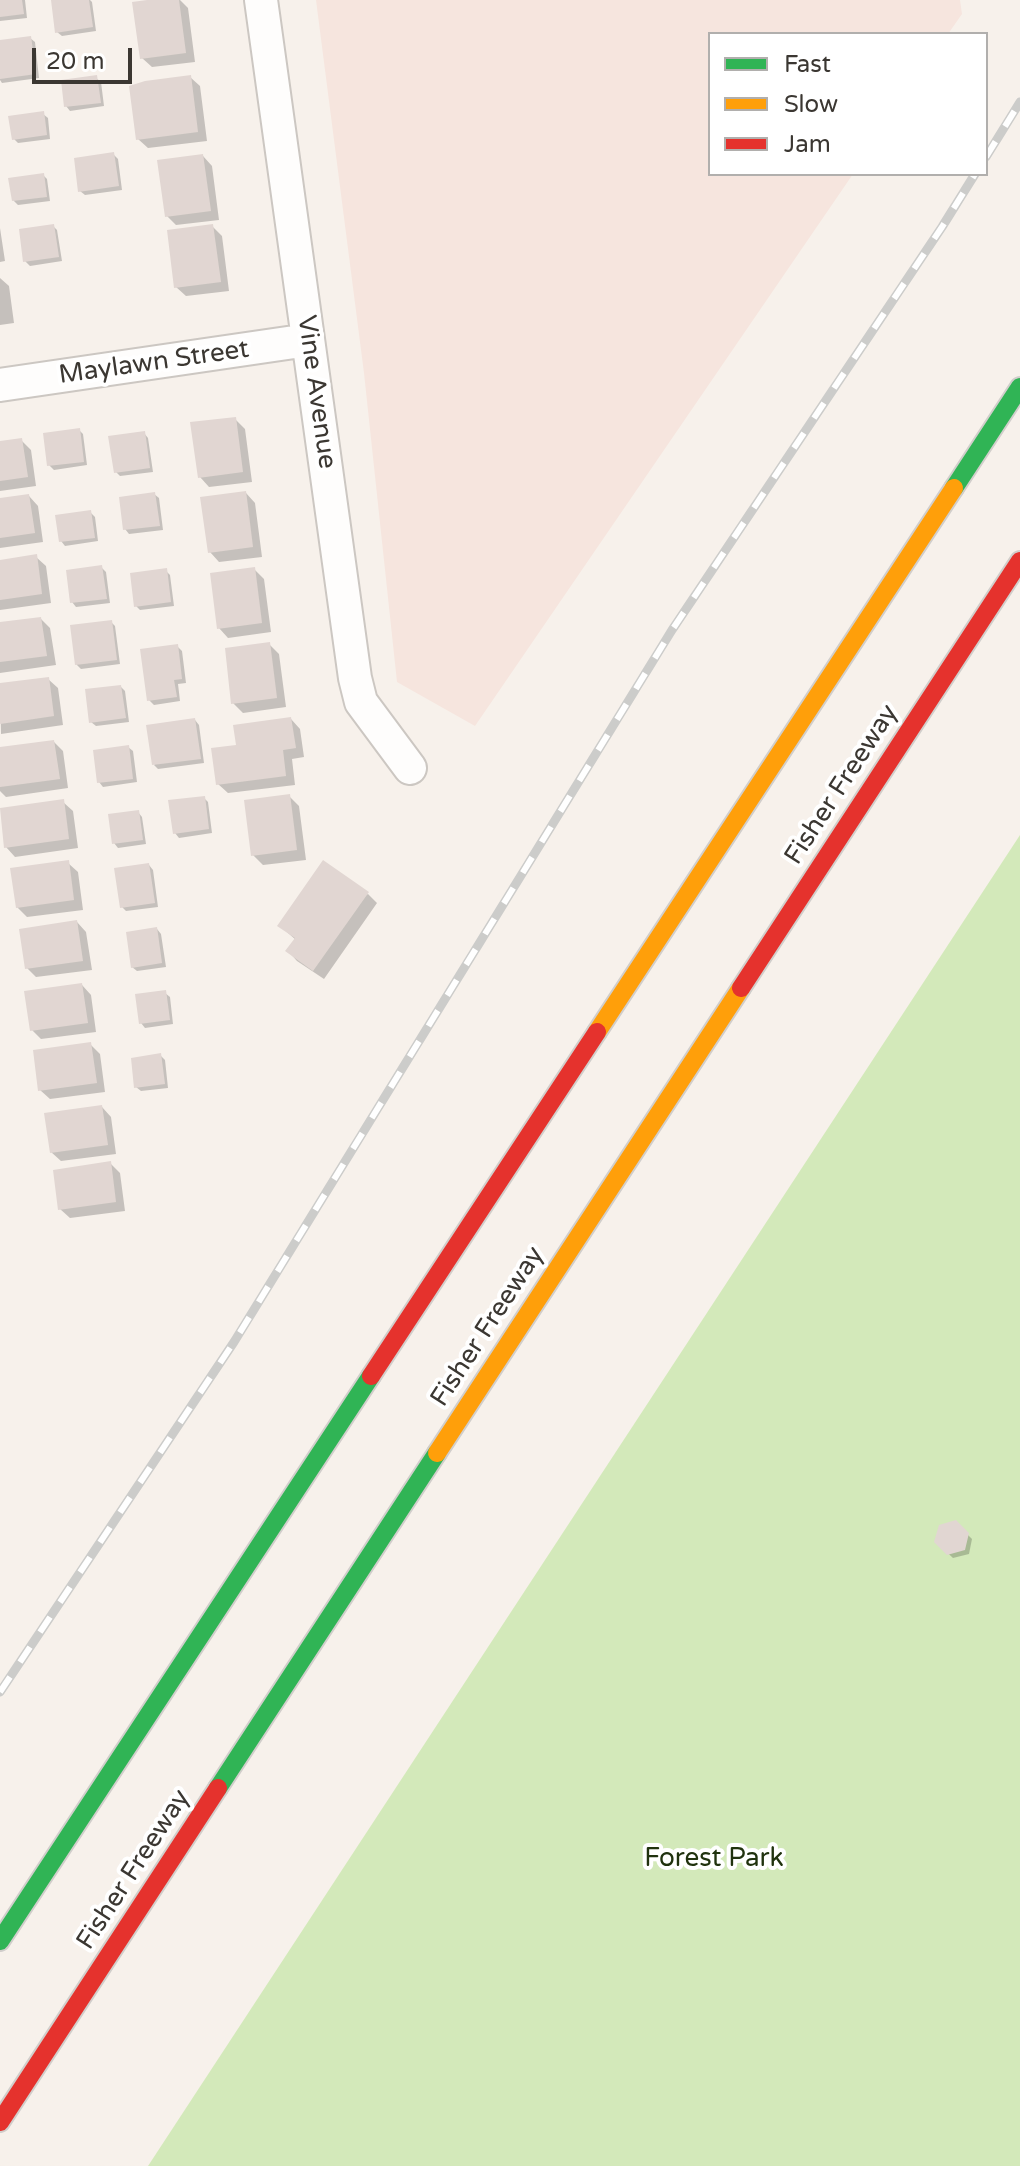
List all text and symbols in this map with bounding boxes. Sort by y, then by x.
scale bar [36,32,136,82]
legend [708,32,988,176]
text: 20 m [46,47,104,76]
text: Fast [784,50,831,79]
text: Slow [784,90,838,119]
text: Jam [784,130,831,159]
street label: Vine Avenue [290,313,342,471]
street label: Maylawn Street [57,334,251,392]
street label: Fisher Freeway [779,699,905,871]
street label: Fisher Freeway [425,1241,551,1413]
street label: Fisher Freeway [71,1784,197,1956]
park label: Forest Park [644,1843,784,1875]

